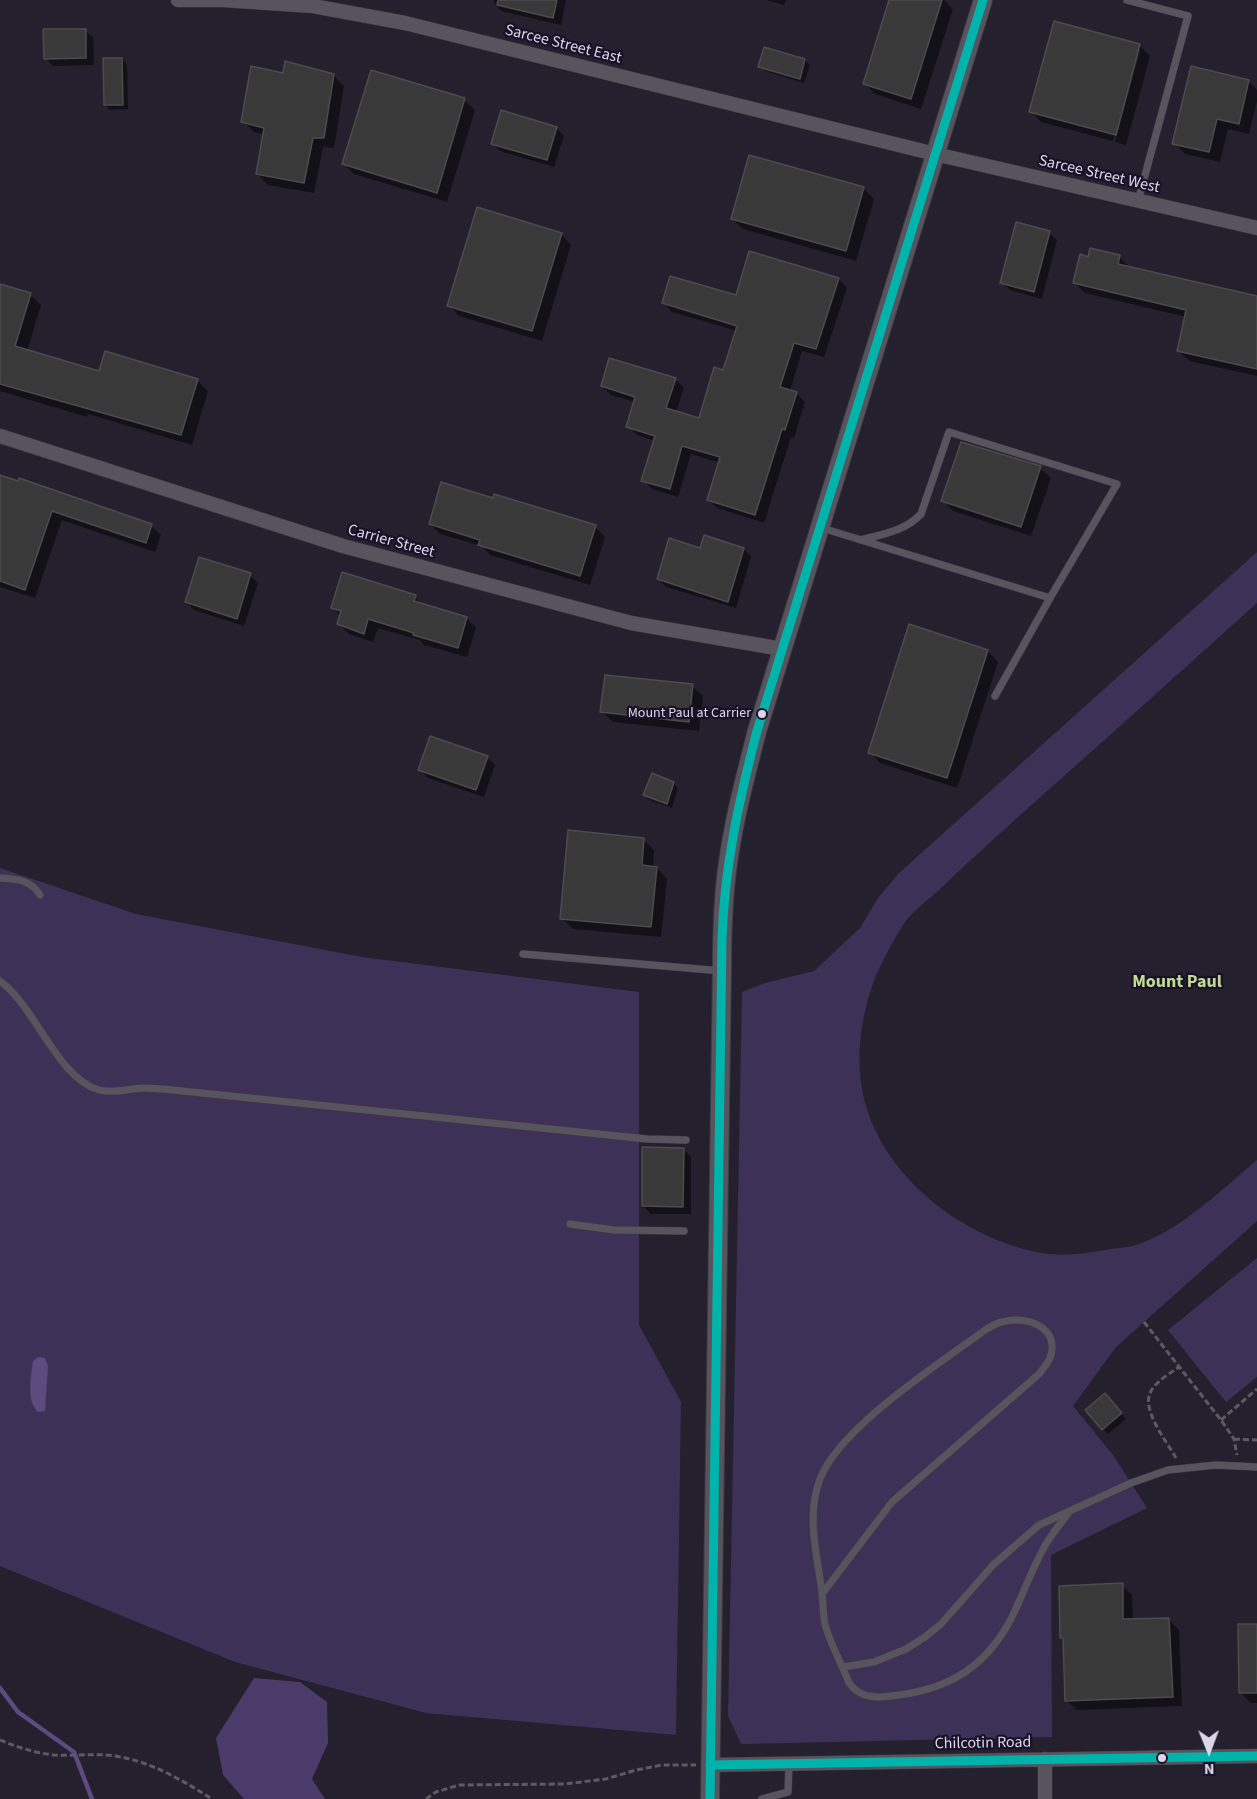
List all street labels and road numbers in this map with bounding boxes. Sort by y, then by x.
street label: Sarcee Street East [503,21,623,69]
street label: Sarcee Street West [1037,152,1161,198]
street label: Carrier Street [346,521,436,563]
street label: Chilcotin Road [934,1734,1032,1754]

